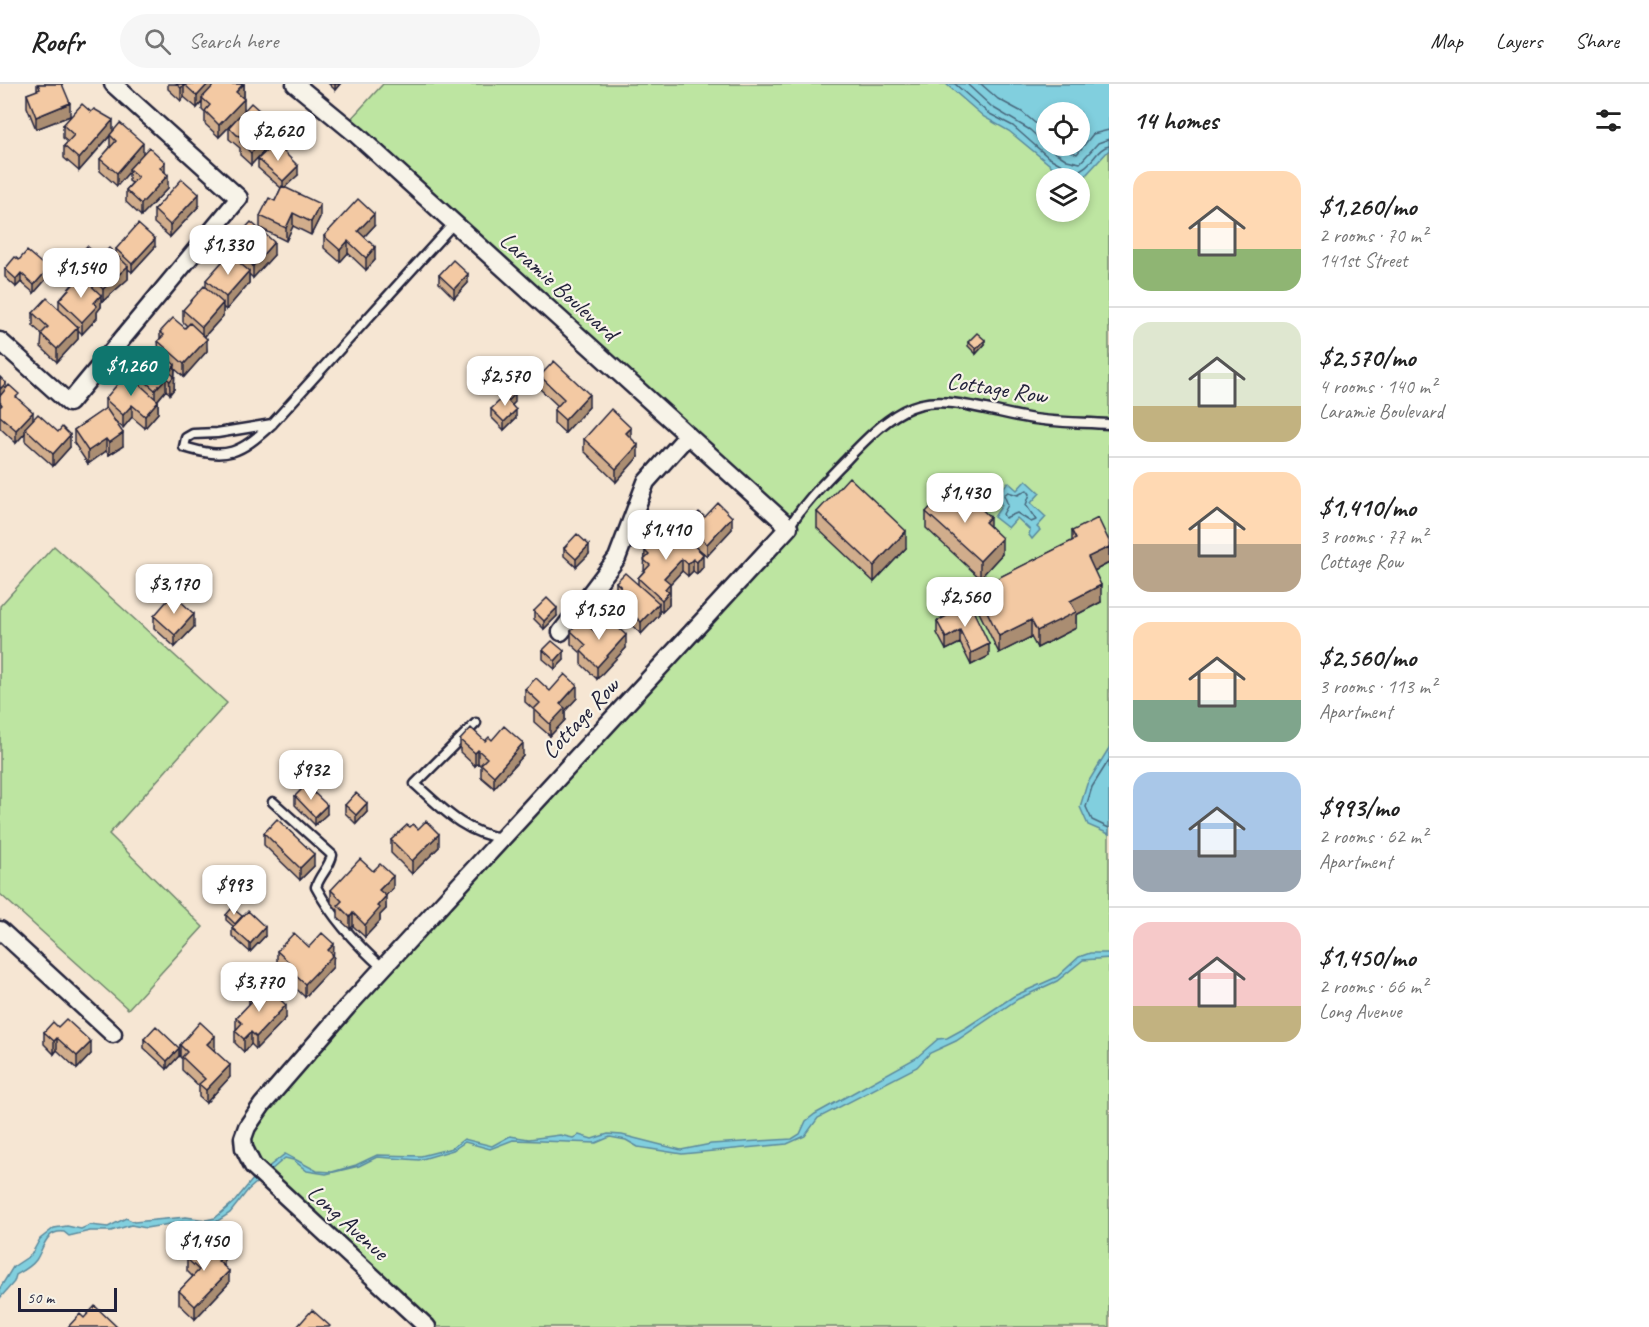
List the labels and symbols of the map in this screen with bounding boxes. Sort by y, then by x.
pin: $2,620 [229,111,327,162]
pin: $1,330 [179,225,277,276]
street label: Laramie Boulevard [494,225,627,349]
pin: $1,540 [32,248,130,299]
pin: $1,260 [82,346,180,397]
pin: $2,570 [456,356,554,407]
street label: Cottage Row [945,365,1051,411]
pin: $1,430 [916,473,1014,524]
pin: $1,410 [617,510,715,561]
pin: $3,170 [125,564,223,615]
pin: $2,560 [916,577,1014,628]
pin: $1,520 [550,590,648,641]
street label: Cottage Row [535,670,626,765]
pin: $932 [275,750,347,801]
pin: $993 [198,865,270,916]
pin: $3,770 [210,962,308,1013]
street label: Long Avenue [301,1178,396,1268]
pin: $1,450 [155,1221,253,1272]
scale bar [18,1285,117,1312]

